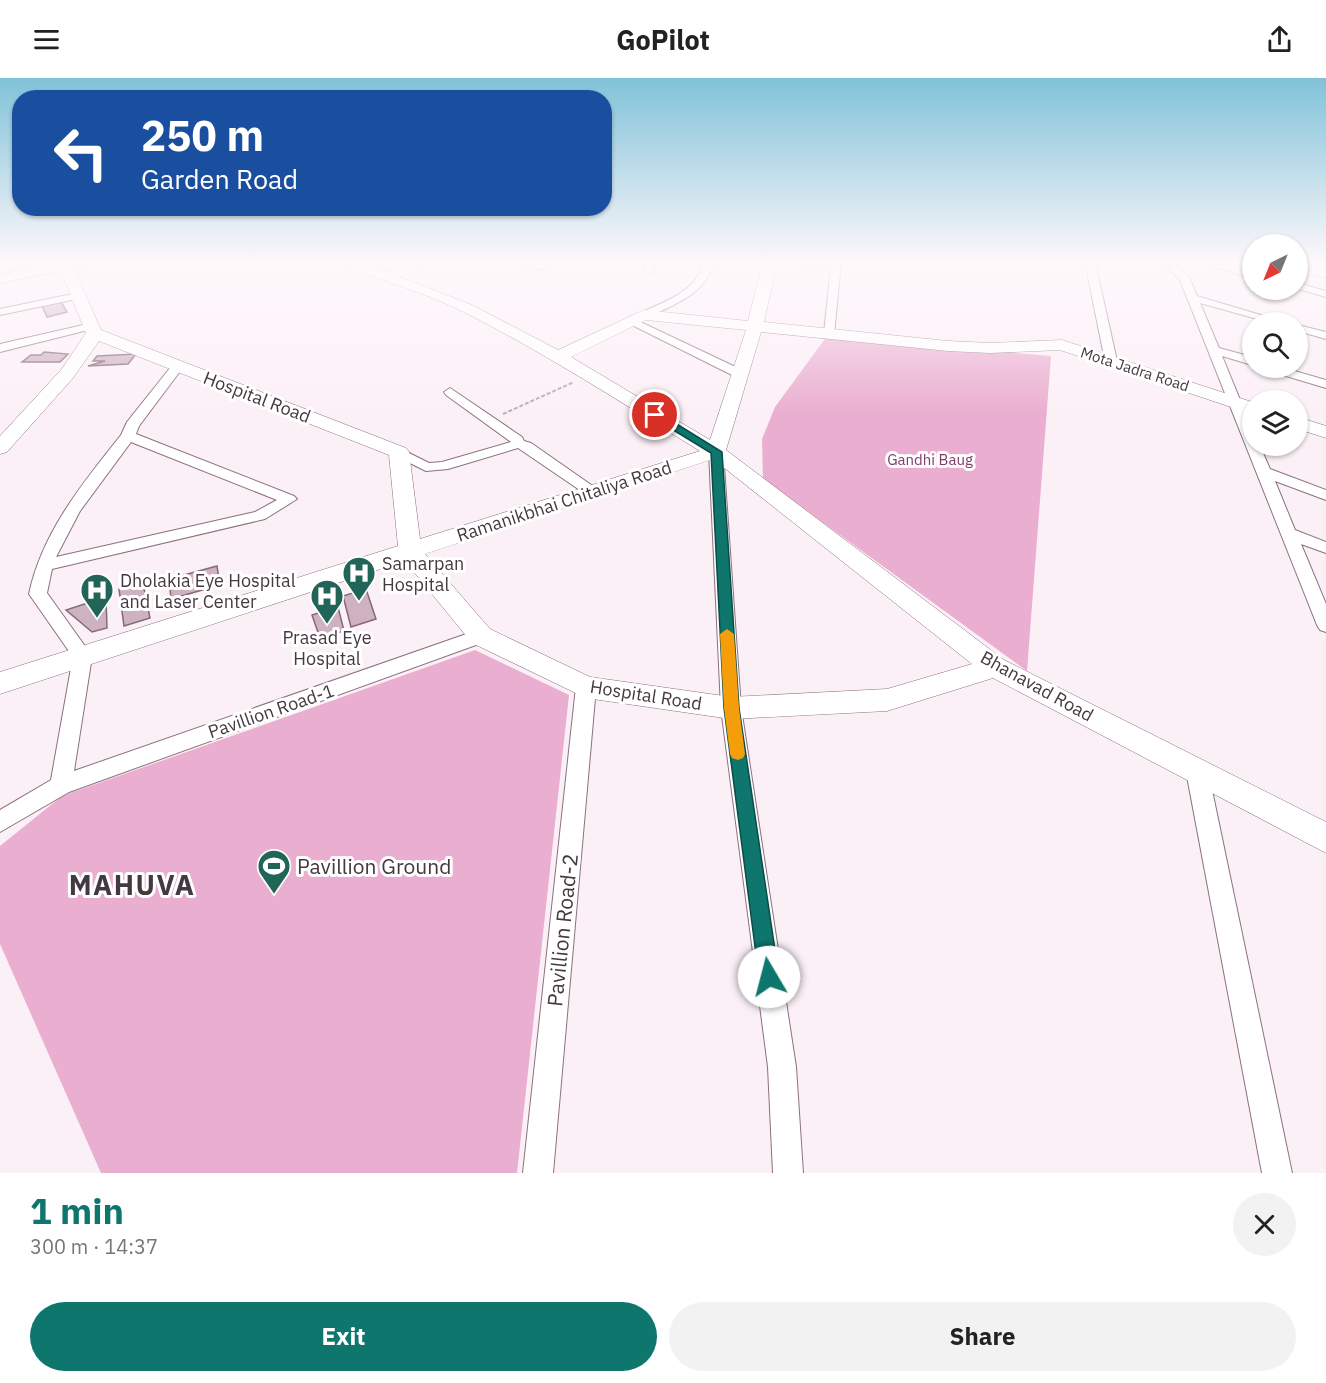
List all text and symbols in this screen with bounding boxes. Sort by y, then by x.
text: GoPilot [616,22,710,57]
icon: menu [30,23,63,56]
icon: share [1263,23,1296,56]
text: 250 m [141,108,264,163]
icon: left [42,114,120,192]
text: Garden Road [141,161,298,196]
north arrow [1242,234,1308,300]
map controls [1242,234,1308,456]
button: search [1242,312,1308,378]
street label: Mota Jadra Road [1078,342,1192,396]
street label: Hospital Road [200,366,314,428]
pin [629,389,680,440]
button: layers [1242,390,1308,456]
icon: arrive [638,398,671,431]
park label: Gandhi Baug [887,450,973,469]
street label: Ramanikbhai Chitaliya Road [454,455,674,547]
place label: Samarpan Hospital [382,552,464,596]
hospital icon: Samarpan Hospital [341,555,377,602]
place label: Dholakia Eye Hospital and Laser Center [120,569,296,613]
hospital icon: Dholakia Eye Hospital and Laser Center [79,572,115,619]
hospital icon: Prasad Eye Hospital [309,578,345,625]
place label: Prasad Eye Hospital [282,626,372,670]
street label: Bhanavad Road [976,645,1098,727]
street label: Hospital Road [588,675,704,715]
street label: Pavillion Road-1 [205,679,337,743]
sports icon: Pavillion Ground [256,848,292,895]
place label: Pavillion Ground [297,852,451,880]
street label: Pavillion Road-2 [540,852,584,1008]
district label: MAHUVA [69,866,195,903]
position arrow [737,945,801,1009]
text: 1 min [30,1187,124,1234]
button: close [1233,1193,1296,1256]
text: 300 m · 14:37 [30,1233,158,1260]
button: Exit [30,1302,657,1371]
button: Share [669,1302,1296,1371]

